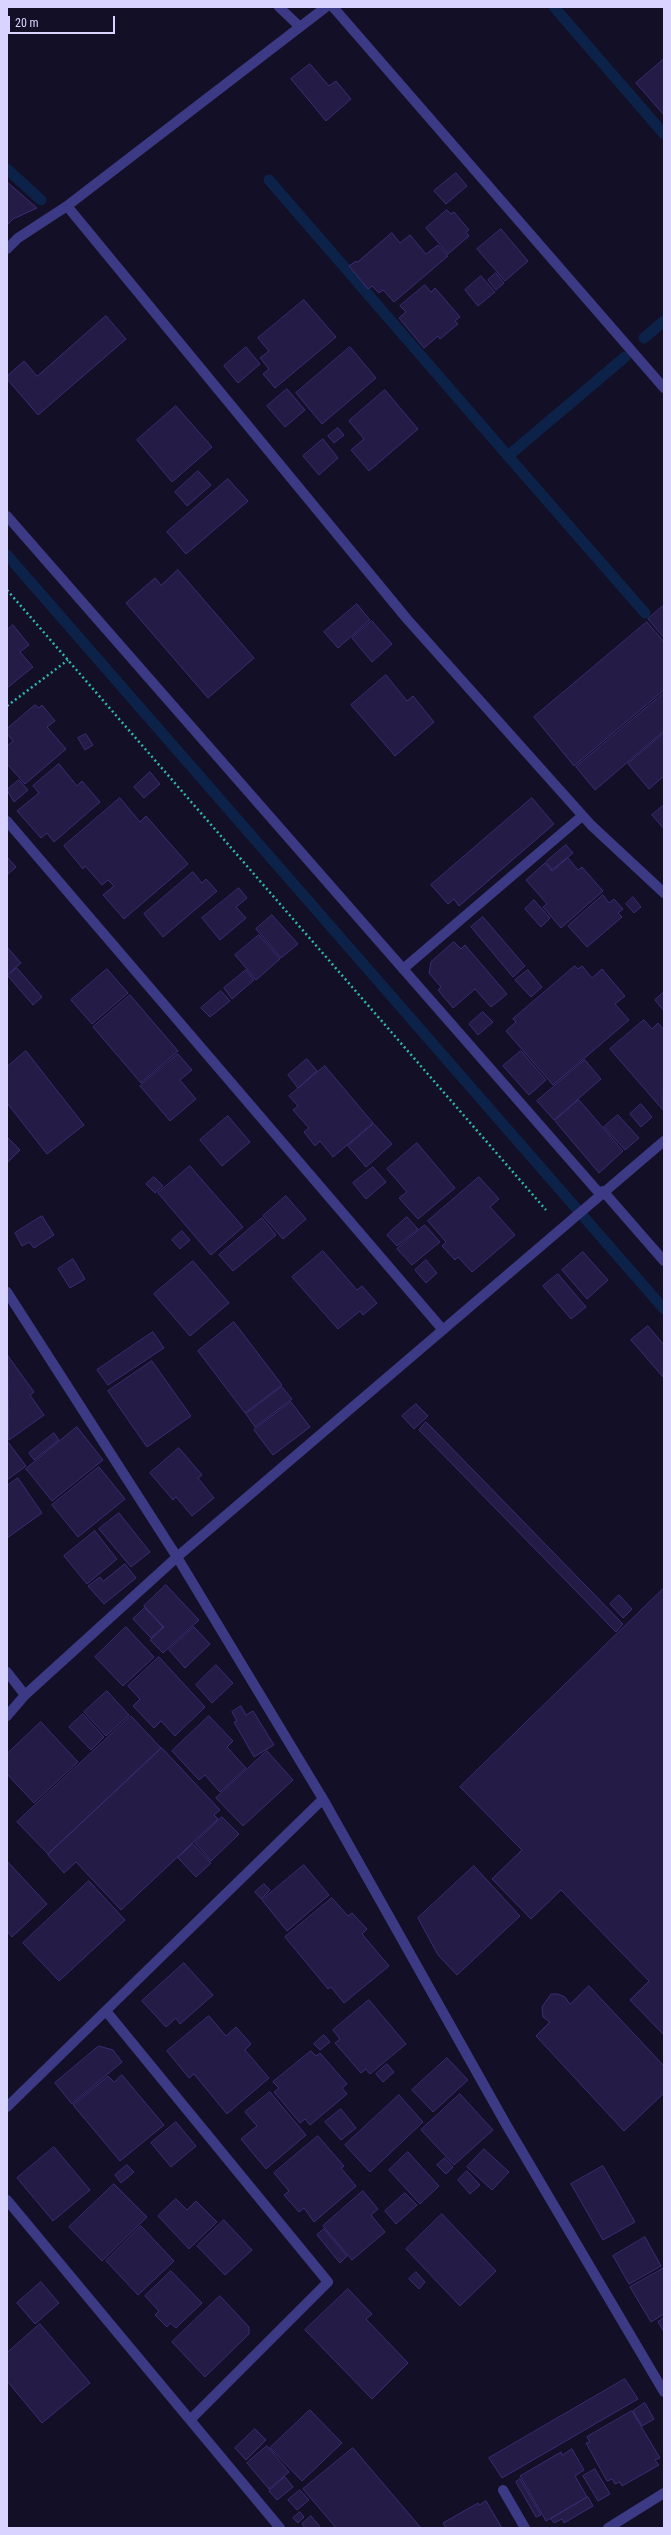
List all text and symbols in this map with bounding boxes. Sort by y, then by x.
scale bar [10,8,117,34]
text: 20 m [15,16,39,30]

